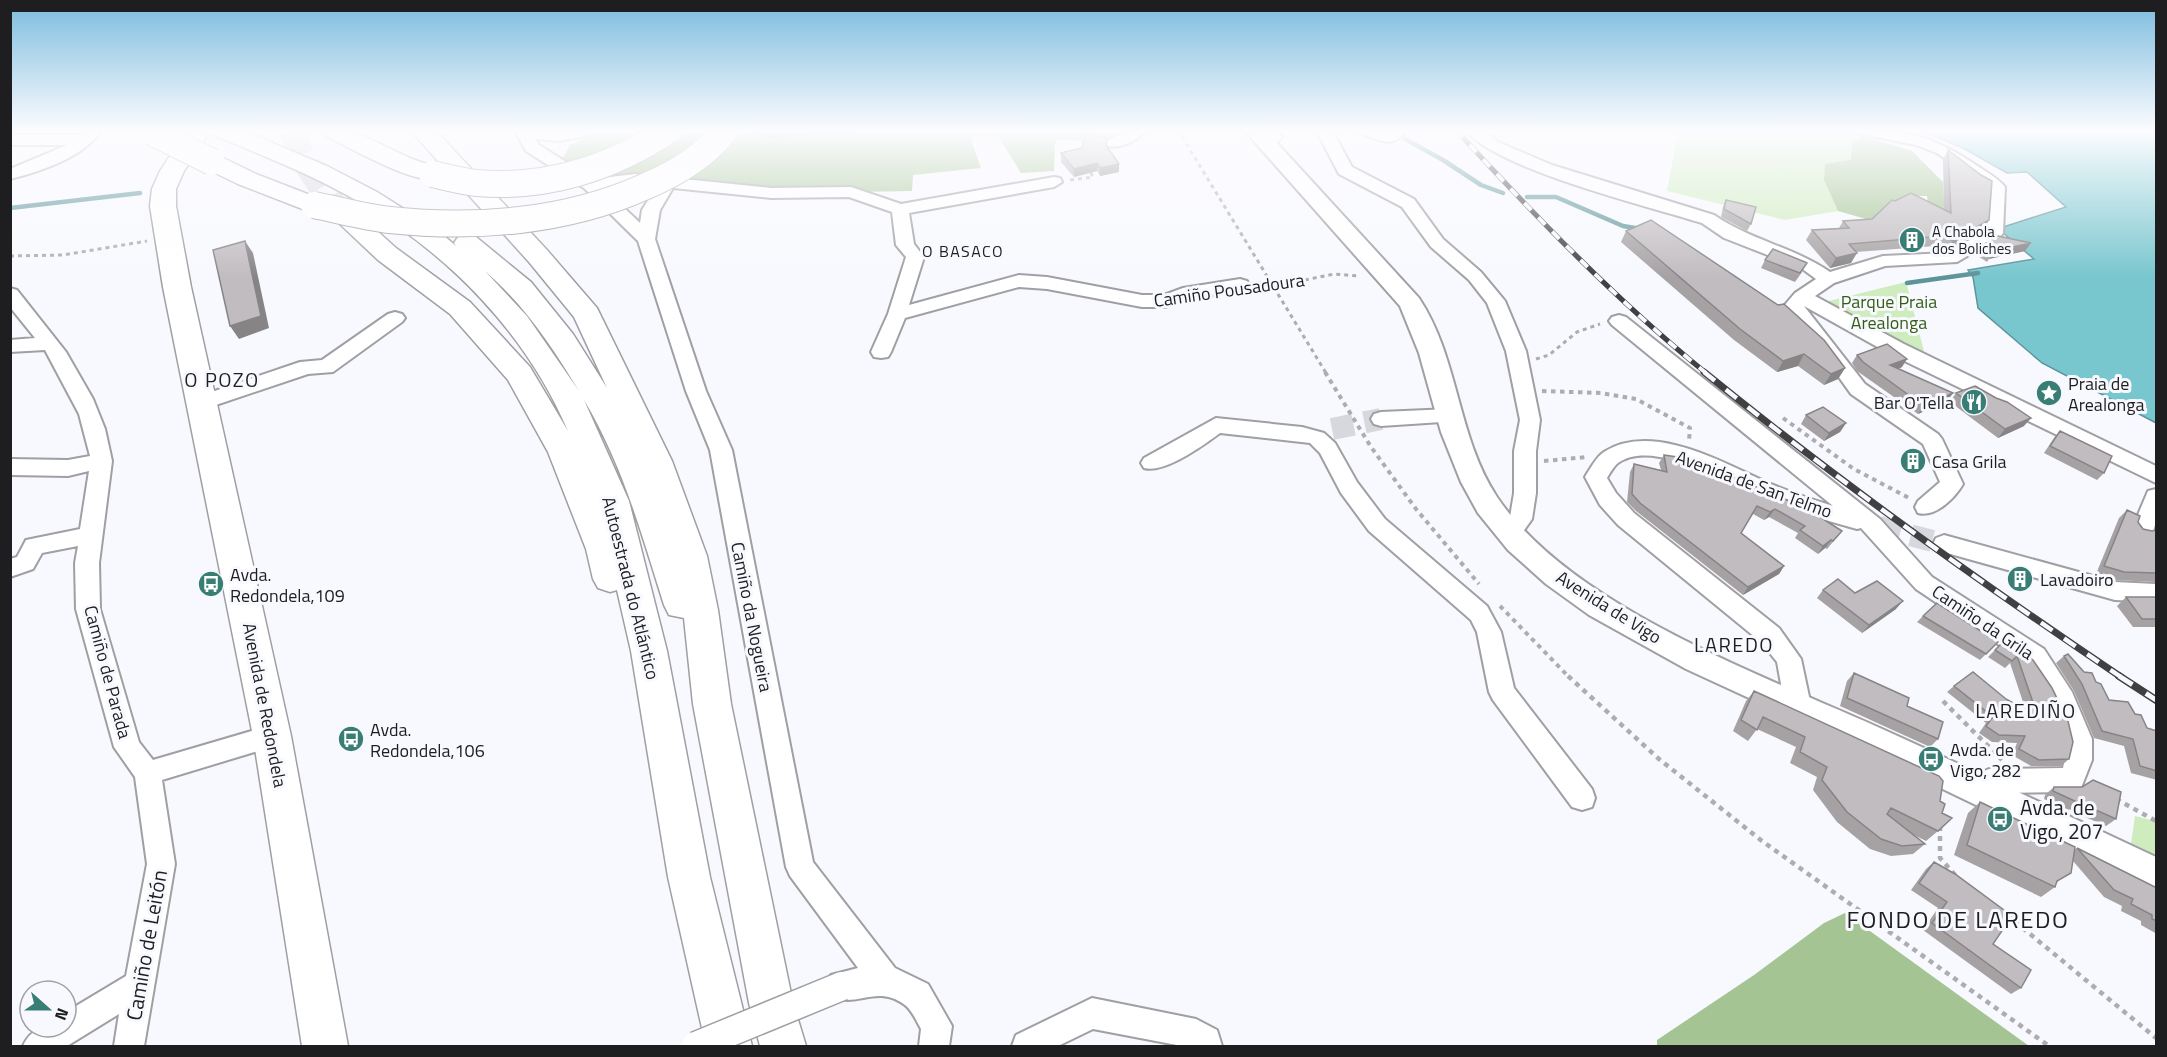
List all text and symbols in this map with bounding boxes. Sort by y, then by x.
place label: A Chabola dos Boliches [1932,220,2011,260]
building icon: A Chabola dos Boliches [1897,225,1927,255]
district label: O BASACO [922,239,1004,263]
street label: Camiño Pousadoura [1152,266,1306,314]
park label: Parque Praia Arealonga [1841,288,1937,336]
district label: O POZO [184,364,260,395]
place label: Praia de Arealonga [2068,370,2144,418]
place icon: Praia de Arealonga [2034,378,2064,408]
restaurant icon: Bar O'Tella [1959,387,1989,417]
place label: Bar O'Tella [1874,389,1954,416]
street label: Avenida de San Telmo [1672,443,1836,525]
building icon: Casa Grila [1898,446,1928,476]
place label: Casa Grila [1932,448,2007,475]
street label: Autoestrada do Atlántico [595,494,667,682]
street label: Camiño da Nogueira [724,540,780,694]
place label: Avda. Redondela,109 [230,561,345,609]
street label: Avenida de Vigo [1551,564,1667,650]
building icon: Lavadoiro [2005,564,2035,594]
place label: Lavadoiro [2040,566,2114,593]
bus stop icon: Avda. Redondela,109 [196,569,226,599]
street label: Camiño da Grila [1927,578,2039,666]
street label: Camiño de Parada [77,602,139,742]
street label: Avenida de Redondela [236,620,294,790]
district label: LAREDO [1694,629,1774,660]
district label: LAREDIÑO [1975,695,2077,726]
place label: Avda. Redondela,106 [370,716,485,764]
bus stop icon: Avda. Redondela,106 [336,724,366,754]
place label: Avda. de Vigo, 282 [1950,736,2021,784]
bus stop icon: Avda. de Vigo, 282 [1916,744,1946,774]
place label: Avda. de Vigo, 207 [2020,791,2103,847]
bus stop icon: Avda. de Vigo, 207 [1985,804,2015,834]
street label: Camiño de Leitón [117,867,175,1023]
district label: FONDO DE LAREDO [1847,901,2069,937]
north arrow [18,979,78,1039]
text: N [49,1005,75,1024]

